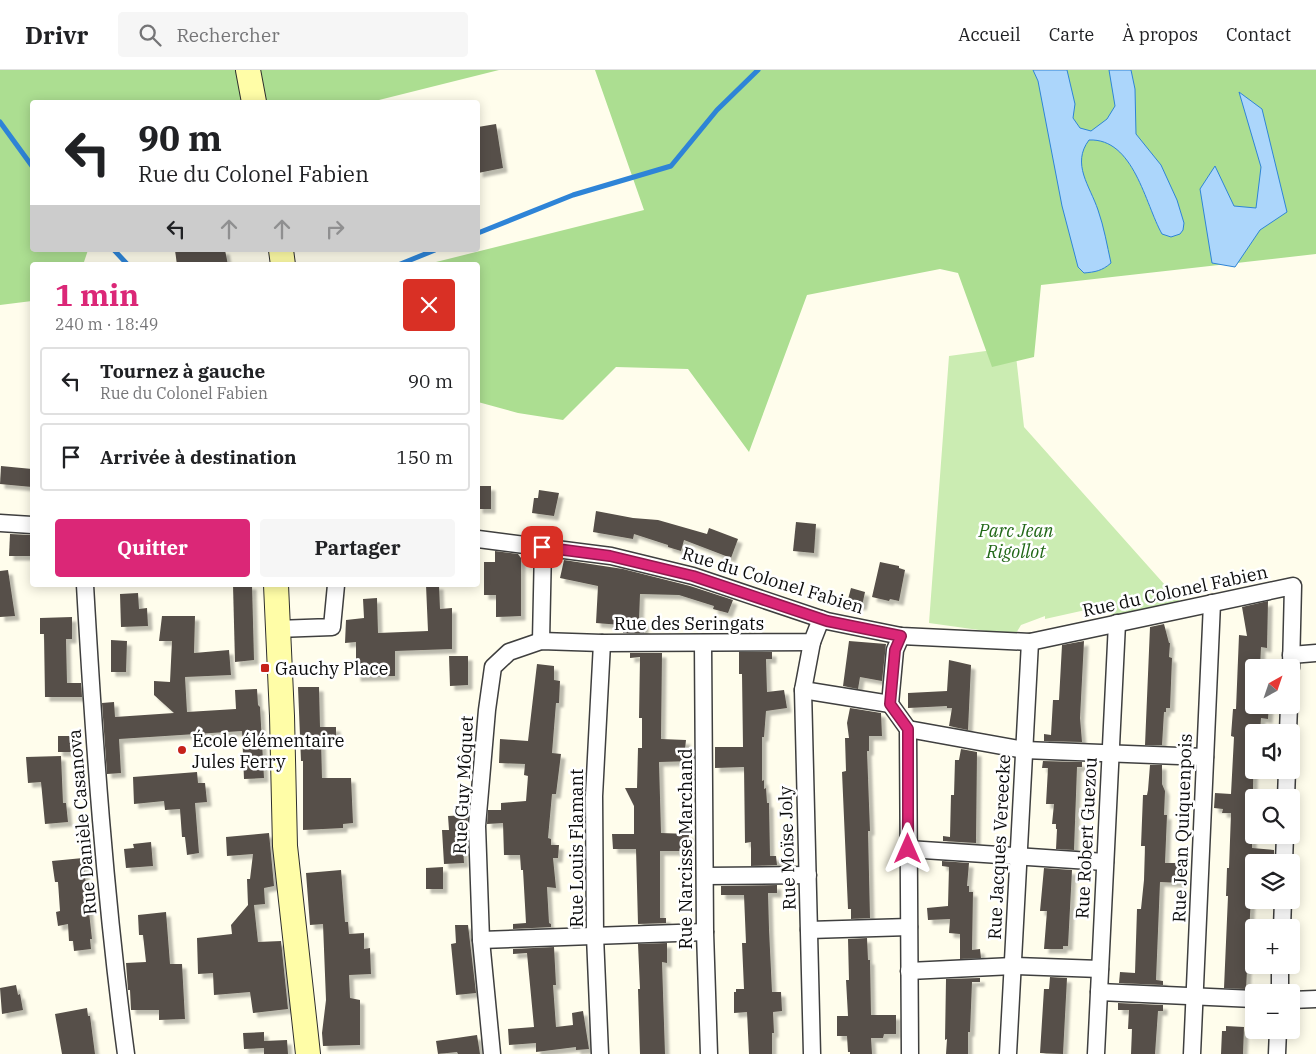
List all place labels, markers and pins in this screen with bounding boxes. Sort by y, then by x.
pin [521,526,563,568]
place label: Gauchy Place [275,657,388,680]
marker: Gauchy Place [259,662,271,674]
place label: École élémentaire Jules Ferry [192,729,344,773]
marker: École élémentaire Jules Ferry [176,744,188,756]

